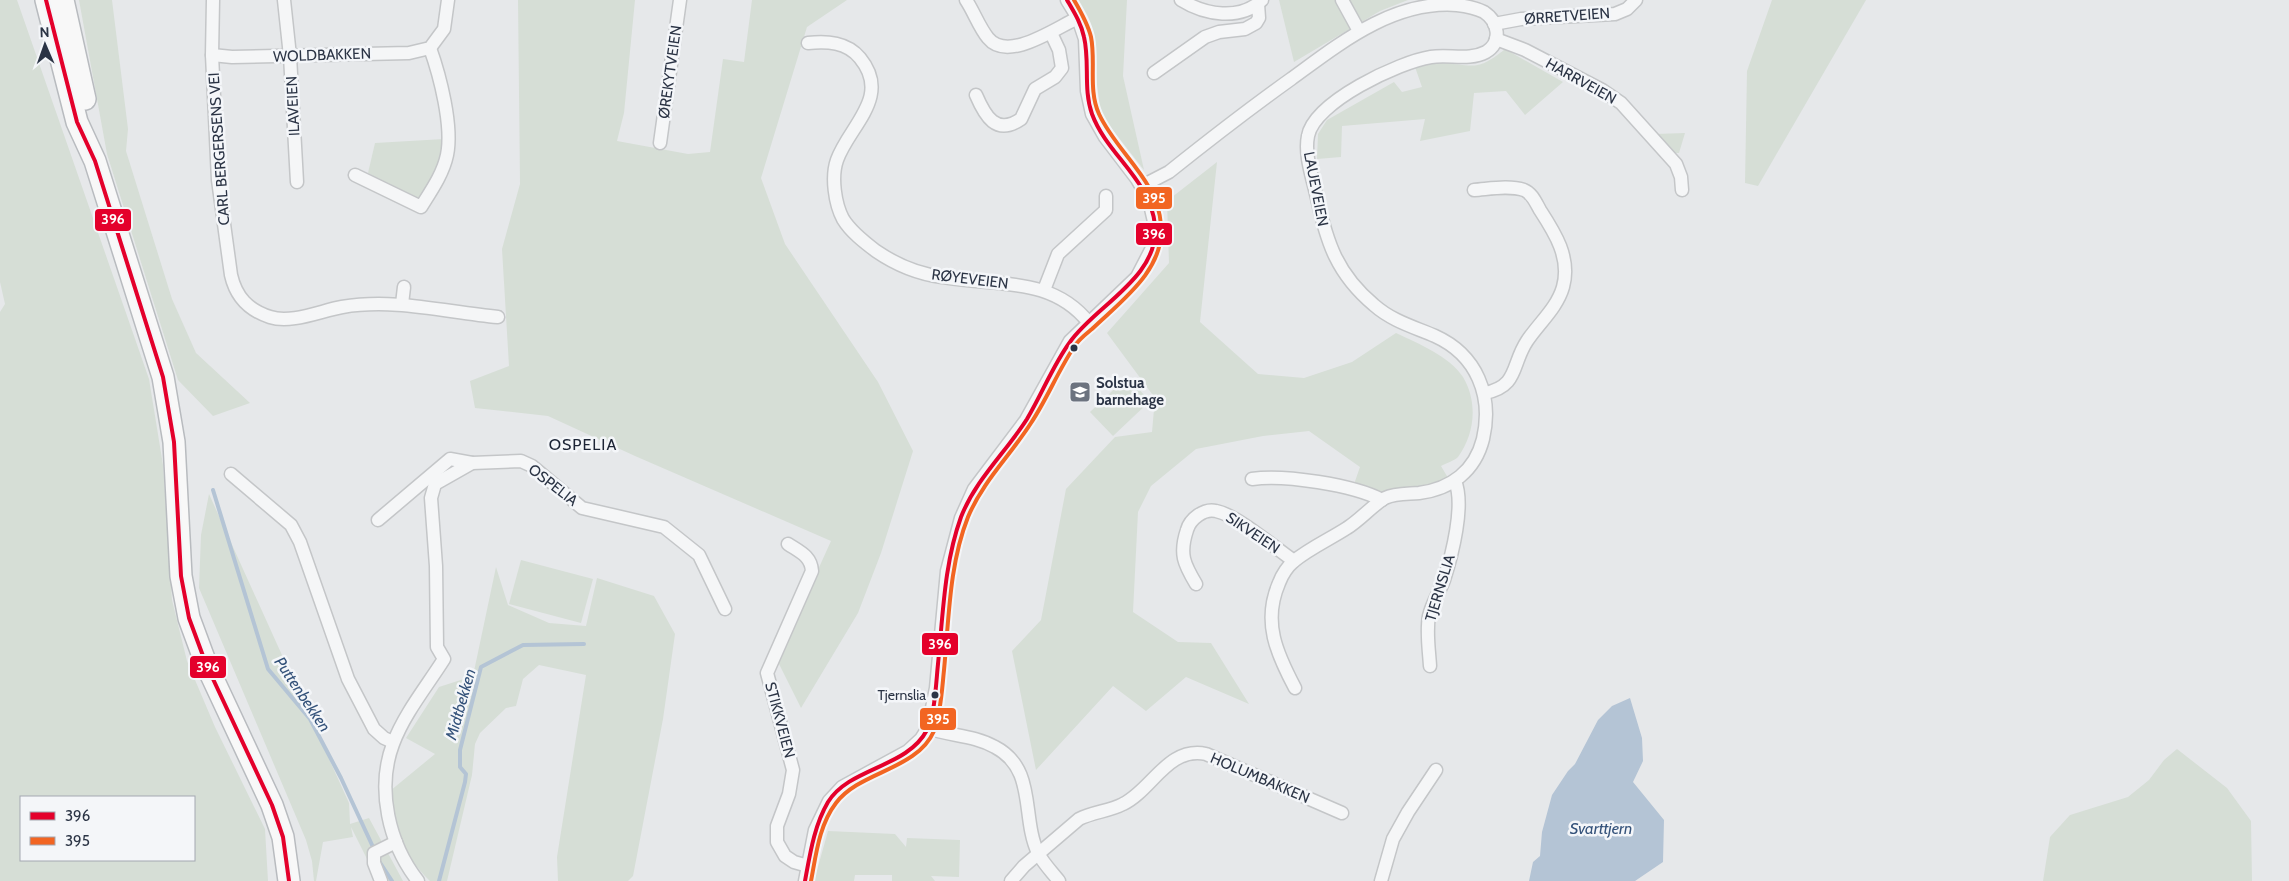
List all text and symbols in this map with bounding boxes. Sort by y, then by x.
street label: ØRRETVEIEN [1523,4,1611,28]
north arrow [20,20,70,70]
text: N [39,23,50,41]
street label: ØREKYTVEIEN [655,24,685,120]
street label: WOLDBAKKEN [273,44,371,66]
street label: HARRVEIEN [1543,54,1619,108]
street label: CARL BERGERSENS VEI [205,72,233,226]
street label: ILAVEIEN [282,76,304,136]
street label: LAUEVEIEN [1300,150,1332,228]
line badge: 395 [1135,186,1173,210]
text: 395 [1143,189,1165,207]
line badge: 396 [94,208,132,232]
text: 396 [101,210,125,228]
line badge: 396 [1135,222,1173,246]
text: 396 [1142,225,1166,243]
street label: RØYEVEIEN [931,265,1009,293]
unlabelled marker [1069,343,1079,353]
place label: Solstua barnehage [1096,374,1164,409]
school or university icon: Solstua barnehage [1068,380,1092,404]
district label: OSPELIA [549,435,617,454]
street label: OSPELIA [525,460,582,510]
street label: SIKVEIEN [1223,508,1283,558]
street label: TJERNSLIA [1421,552,1459,624]
line badge: 396 [921,632,959,656]
text: 396 [928,635,952,653]
water label: Puttenbekken [271,653,335,735]
line badge: 396 [189,655,227,679]
text: 396 [196,658,220,676]
water label: Midtbekken [441,666,480,743]
street label: STIKKVEIEN [761,680,799,760]
place label: Tjernslia [877,686,926,704]
marker: Tjernslia [930,690,940,700]
line badge: 395 [919,707,957,731]
text: 395 [927,710,949,728]
street label: HOLUMBAKKEN [1208,749,1312,807]
legend [20,796,195,861]
text: 396 [65,807,90,825]
water label: Svarttjern [1570,819,1632,838]
text: 395 [65,832,90,850]

